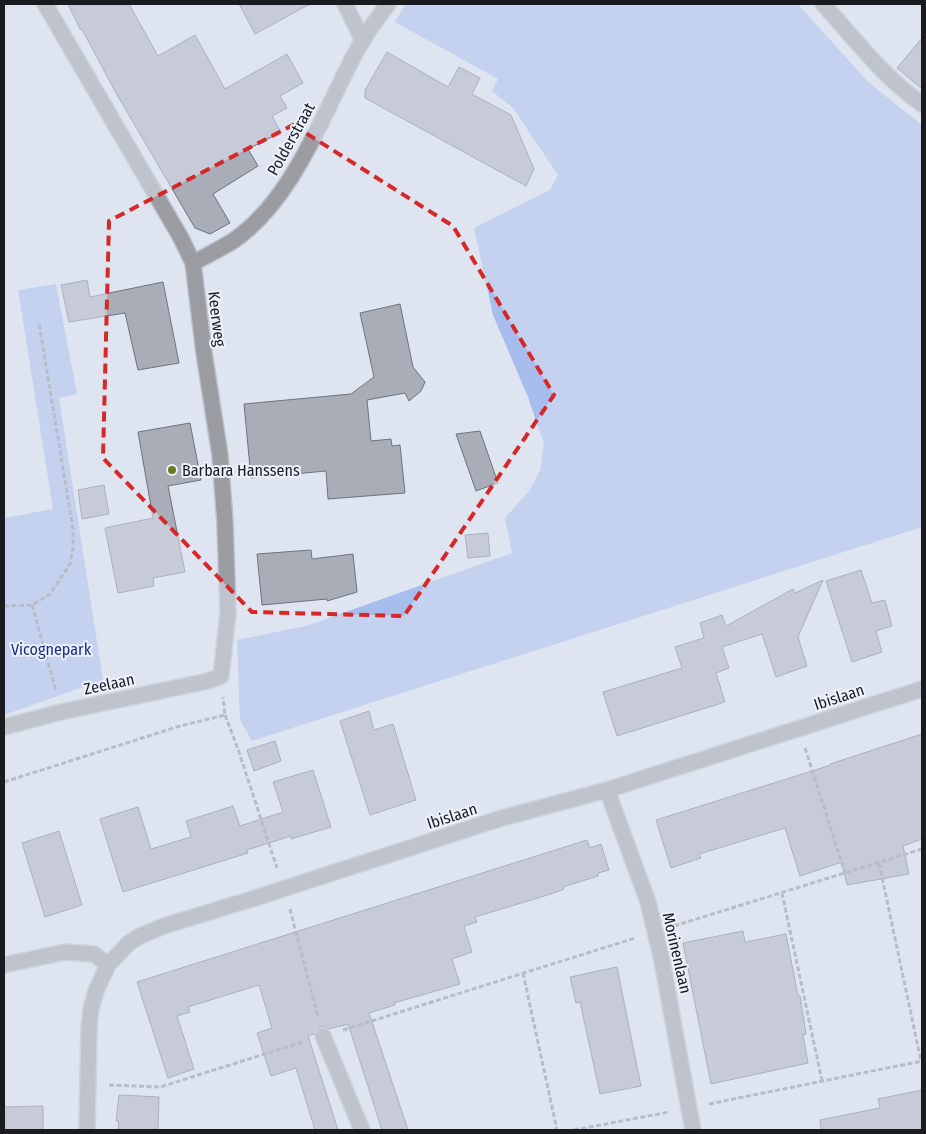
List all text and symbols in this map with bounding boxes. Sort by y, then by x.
street label: Polderstraat [263,99,319,179]
street label: Keerweg [204,290,230,348]
place label: Barbara Hanssens [182,461,300,480]
marker: Barbara Hanssens [166,464,178,476]
park label: Vicognepark [11,640,92,659]
street label: Zeelaan [82,669,136,699]
street label: Ibislaan [811,680,867,714]
street label: Ibislaan [424,799,480,833]
street label: Morinenlaan [658,911,696,995]

